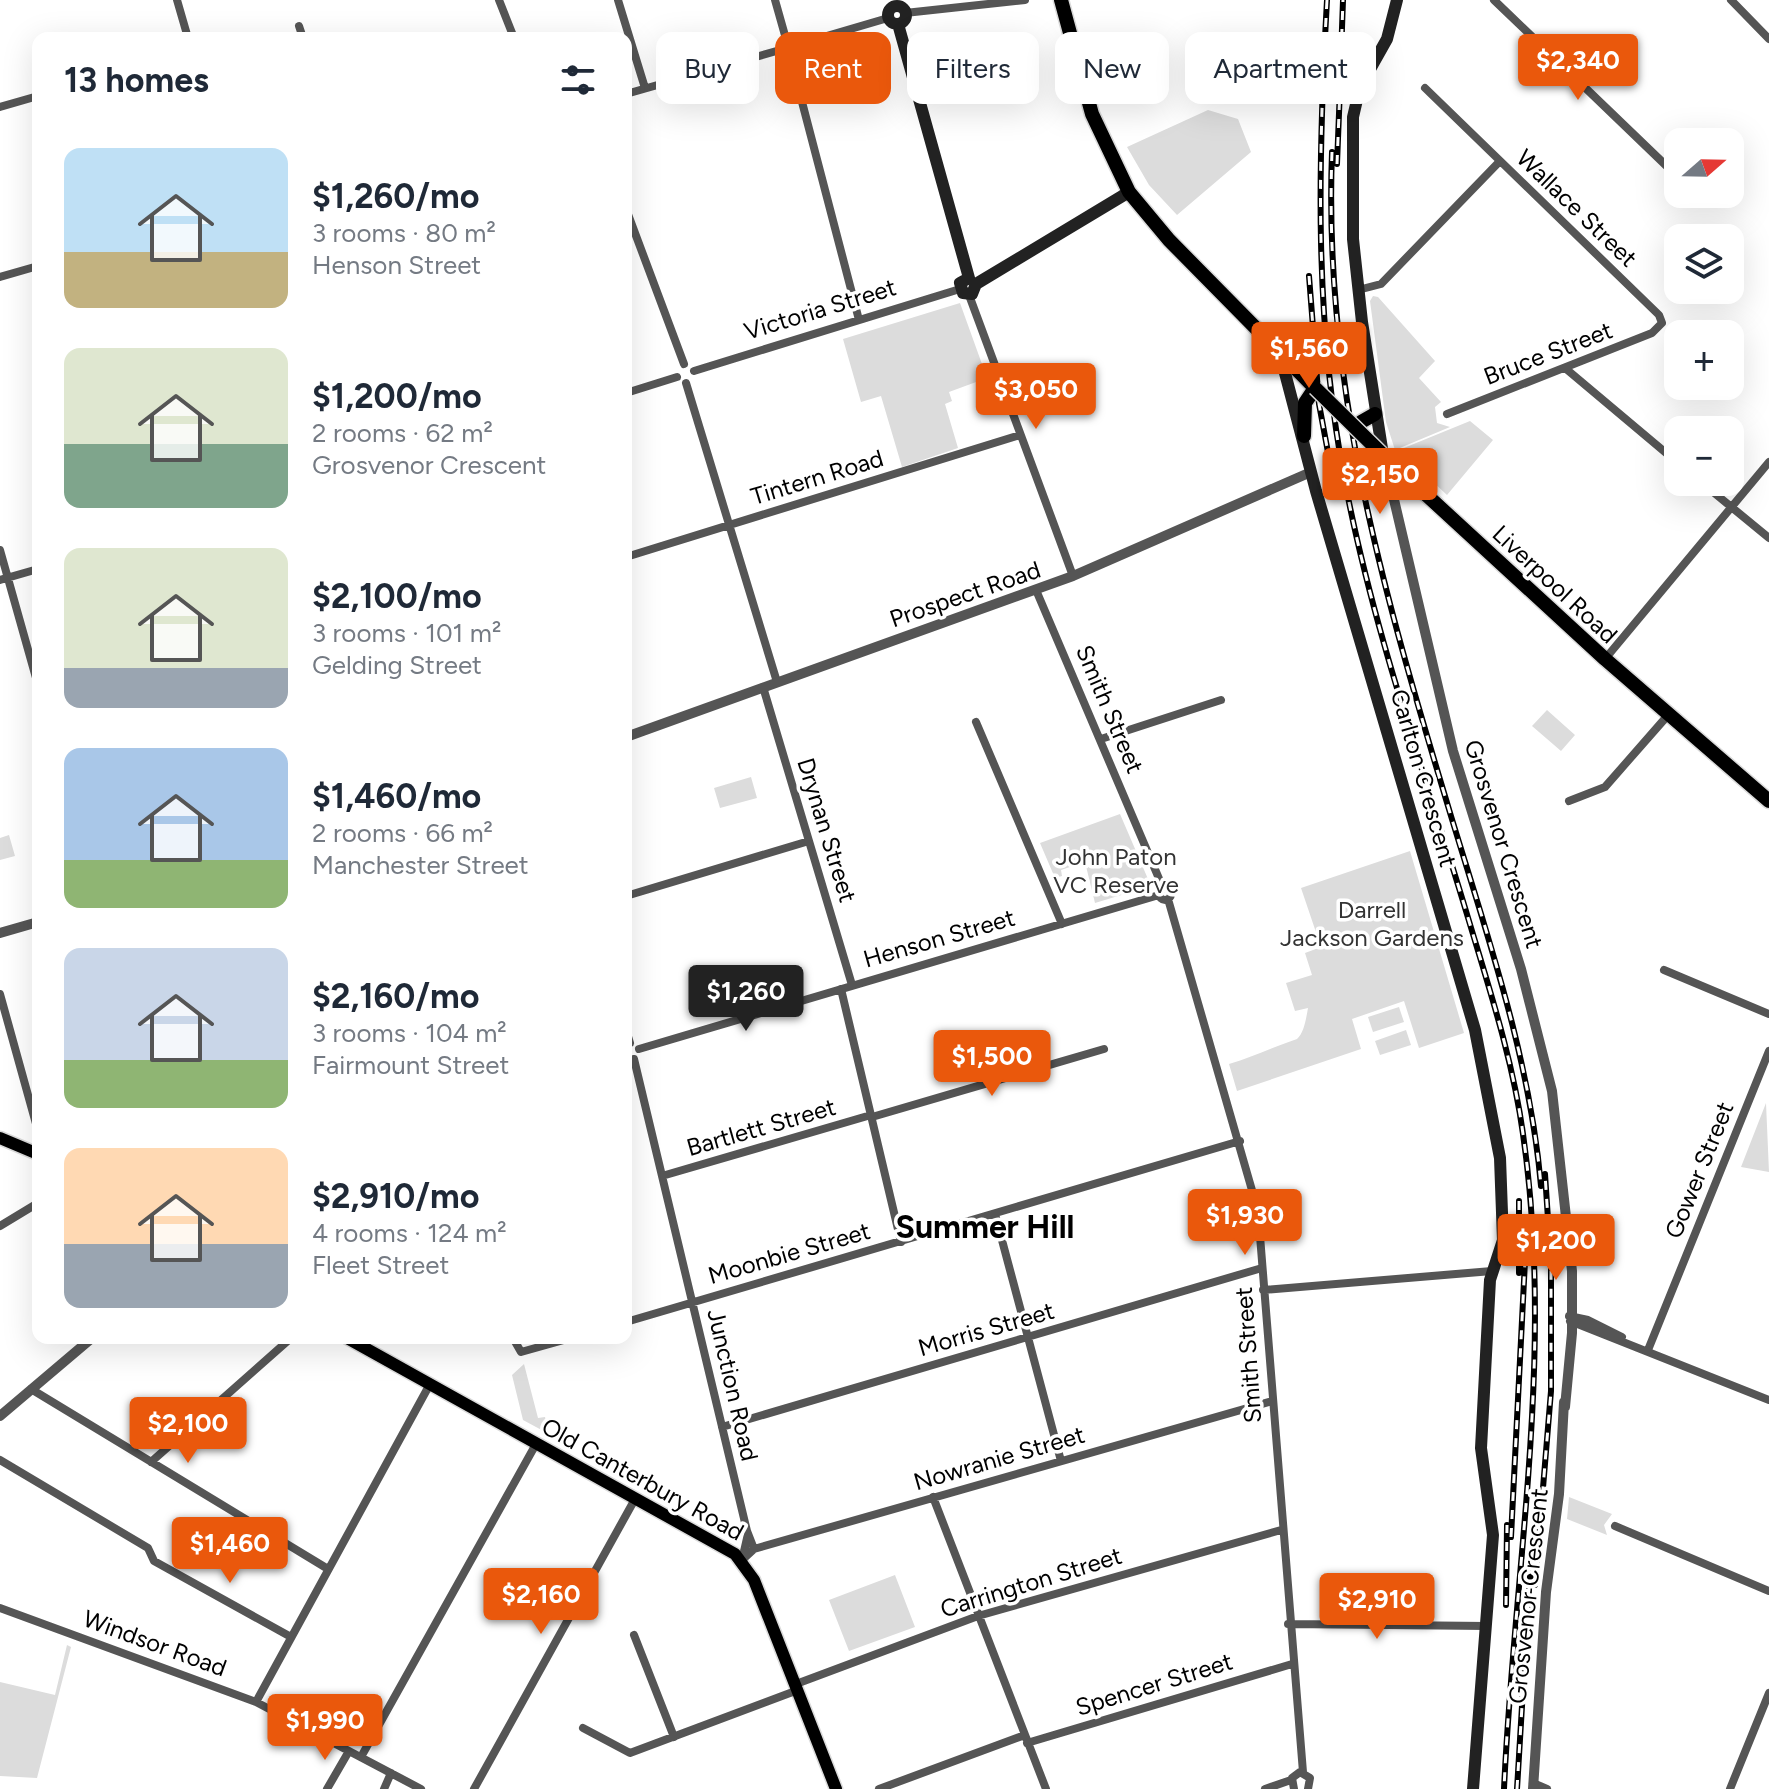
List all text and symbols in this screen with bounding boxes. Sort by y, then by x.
chip: Buy [656,32,759,104]
chip: Rent [775,32,891,104]
chip: Filters [907,32,1039,104]
chip: New [1055,32,1169,104]
chip: Apartment [1185,32,1376,104]
pin: $2,340 [1513,34,1643,102]
text: $2,340 [1536,44,1620,76]
icon: filters [556,58,600,102]
text: 13 homes [64,60,209,101]
north arrow [1664,128,1744,208]
map controls [1664,128,1744,496]
street label: Wallace Street [1511,143,1643,273]
text: $1,260/mo [312,176,479,217]
icon: home [128,180,224,276]
text: 3 rooms · 80 m² [312,217,496,249]
button: layers [1664,224,1744,304]
text: Henson Street [312,249,481,281]
street label: Victoria Street [741,272,899,346]
street label: Bruce Street [1480,315,1616,391]
button: + [1664,320,1744,400]
pin: $1,560 [1244,322,1374,390]
text: $1,560 [1269,332,1349,364]
pin: $3,050 [971,363,1101,431]
text: $3,050 [994,373,1078,405]
text: $1,200/mo [312,376,482,417]
icon: home [128,380,224,476]
button: − [1664,416,1744,496]
text: 2 rooms · 62 m² [312,417,493,449]
street label: Tintern Road [747,443,887,511]
pin: $2,150 [1315,448,1445,516]
text: Grosvenor Crescent [312,449,546,481]
text: $2,150 [1340,458,1420,490]
street label: Liverpool Road [1487,519,1623,649]
street label: Prospect Road [886,555,1044,633]
text: $2,100/mo [312,576,482,617]
icon: home [128,580,224,676]
text: 3 rooms · 101 m² [312,617,501,649]
street label: Smith Street [1070,641,1150,777]
text: Gelding Street [312,649,482,681]
street label: Carlton Crescent [1385,686,1463,870]
street label: Grosvenor Crescent [1459,736,1549,952]
street label: Drynan Street [791,754,863,906]
text: $1,460/mo [312,776,481,817]
icon: home [128,780,224,876]
text: 2 rooms · 66 m² [312,817,493,849]
park label: John Paton VC Reserve [1053,842,1179,899]
text: Manchester Street [312,849,529,881]
park label: Darrell Jackson Gardens [1280,895,1464,952]
street label: Henson Street [860,903,1018,973]
pin: $1,260 [681,965,811,1033]
text: $1,260 [706,975,786,1007]
text: $2,160/mo [312,976,479,1017]
icon: home [128,980,224,1076]
text: 3 rooms · 104 m² [312,1017,507,1049]
pin: $1,500 [927,1030,1057,1098]
text: $1,500 [952,1040,1032,1072]
text: Fairmount Street [312,1049,509,1081]
street label: Bartlett Street [683,1092,839,1162]
street label: Gower Street [1658,1097,1740,1243]
text: $2,910/mo [312,1176,479,1217]
icon: home [128,1180,224,1276]
pin: $1,930 [1180,1189,1310,1257]
text: $1,930 [1206,1199,1284,1231]
district label: Summer Hill [895,1208,1075,1246]
pin: $1,200 [1491,1214,1621,1282]
street label: Moonbie Street [705,1216,873,1290]
text: 4 rooms · 124 m² [312,1217,507,1249]
text: $1,200 [1516,1224,1596,1256]
text: Fleet Street [312,1249,449,1281]
street label: Smith Street [1229,1286,1267,1424]
street label: Morris Street [915,1296,1057,1362]
street label: Junction Road [701,1306,765,1464]
pin: $2,100 [123,1397,253,1465]
text: $2,100 [148,1407,228,1439]
street label: Old Canterbury Road [537,1411,749,1547]
street label: Nowranie Street [910,1420,1088,1496]
street label: Grosvenor Crescent [1502,1487,1554,1705]
pin: $1,460 [165,1517,295,1585]
text: $1,460 [190,1527,270,1559]
street label: Carrington Street [937,1541,1125,1623]
pin: $2,160 [476,1568,606,1636]
pin: $2,910 [1312,1573,1442,1641]
text: $2,160 [501,1578,581,1610]
text: $2,910 [1337,1583,1417,1615]
street label: Windsor Road [79,1604,231,1682]
street label: Spencer Street [1072,1646,1236,1722]
pin: $1,990 [260,1694,390,1762]
text: $1,990 [285,1704,365,1736]

